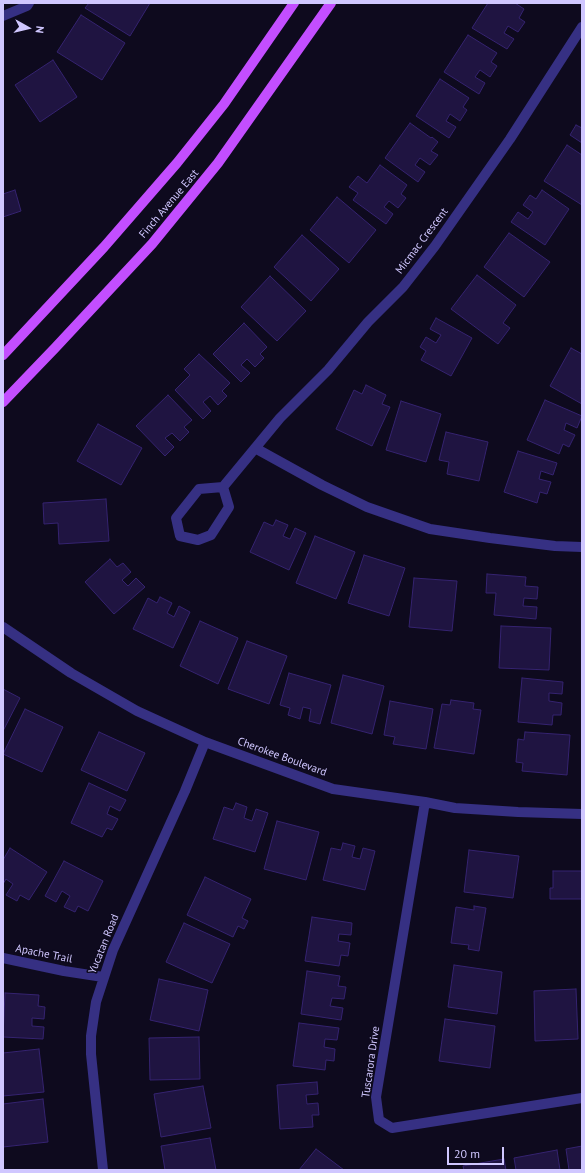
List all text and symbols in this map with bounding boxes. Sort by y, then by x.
north arrow [8,8,48,48]
text: N [32,25,47,34]
street label: Finch Avenue East [136,167,202,241]
street label: Micmac Crescent [393,205,451,277]
street label: Cherokee Boulevard [236,735,328,779]
street label: Yucatan Road [86,912,122,976]
street label: Apache Trail [14,942,74,966]
street label: Tuscarora Drive [359,1025,383,1099]
scale bar [449,1139,506,1165]
text: 20 m [454,1146,480,1161]

